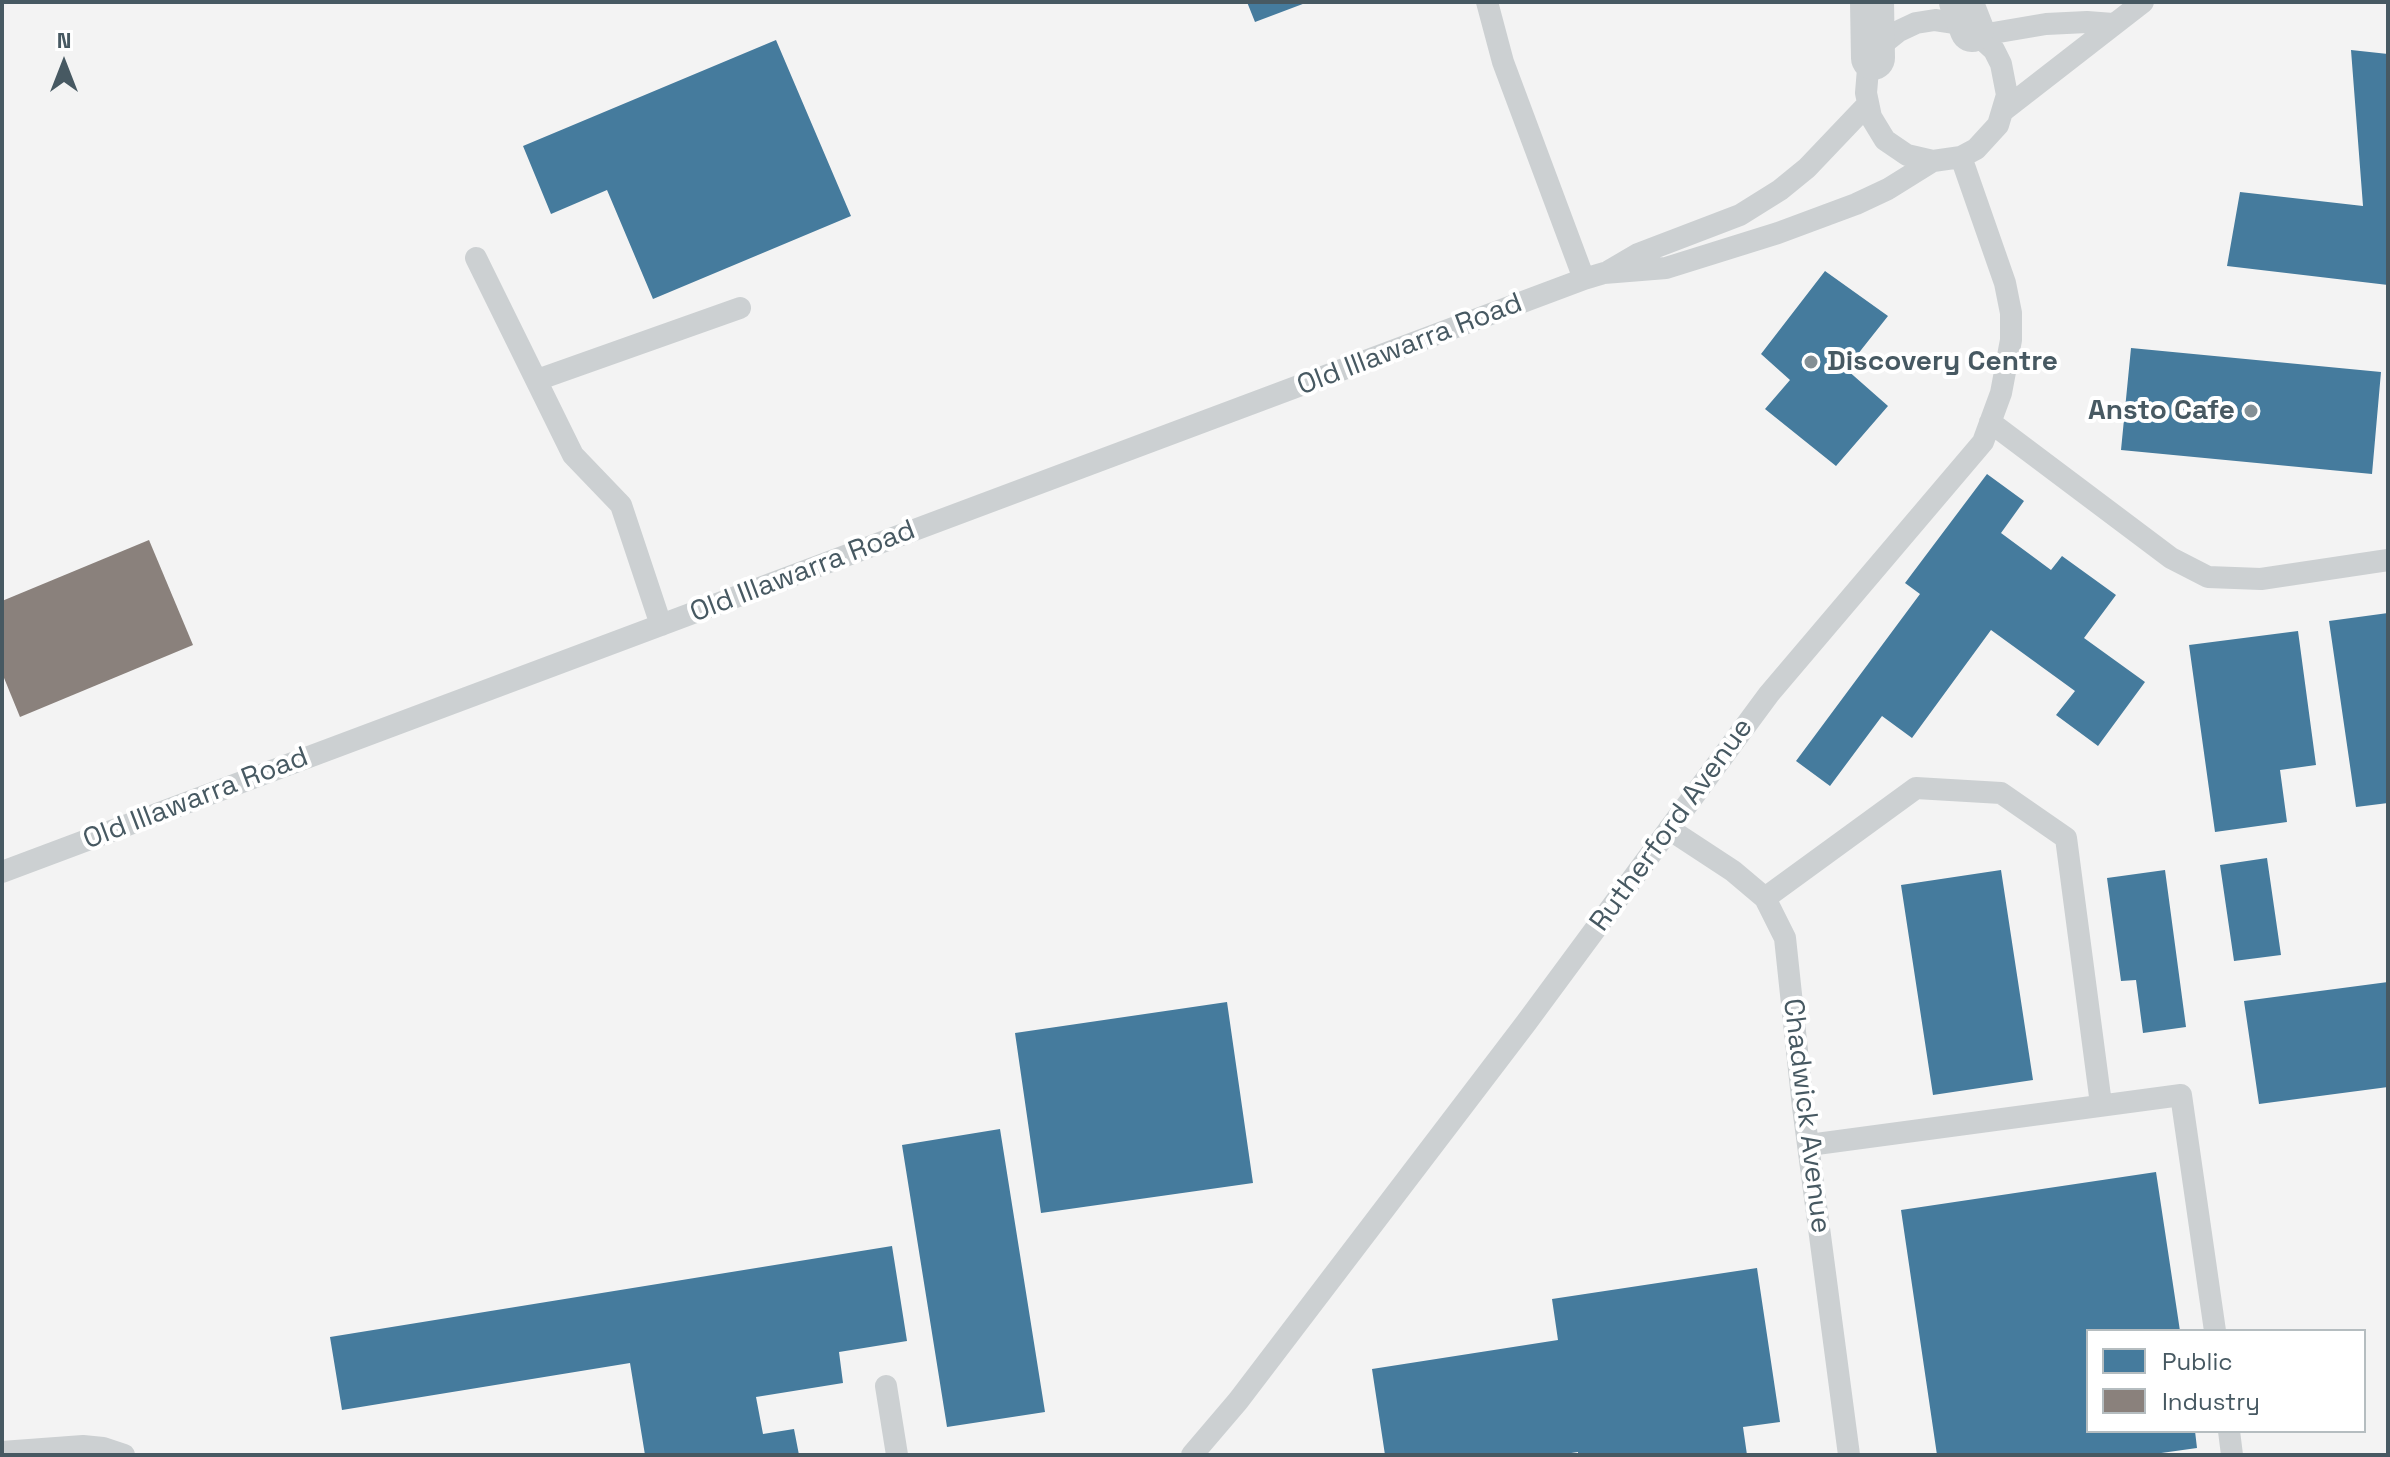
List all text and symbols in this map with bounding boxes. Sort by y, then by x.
north arrow [24,24,104,104]
text: N [57,26,71,54]
street label: Old Illawarra Road [1293,287,1527,403]
place label: Discovery Centre [1827,345,2058,379]
marker: Discovery Centre [1802,353,1820,371]
place label: Ansto Cafe [2088,394,2235,428]
marker: Ansto Cafe [2242,402,2260,420]
street label: Old Illawarra Road [686,514,920,630]
street label: Rutherford Avenue [1583,712,1761,938]
street label: Old Illawarra Road [79,741,313,857]
street label: Chadwick Avenue [1775,997,1837,1235]
legend [2086,1329,2366,1433]
text: Public [2162,1346,2233,1377]
text: Industry [2162,1386,2260,1417]

